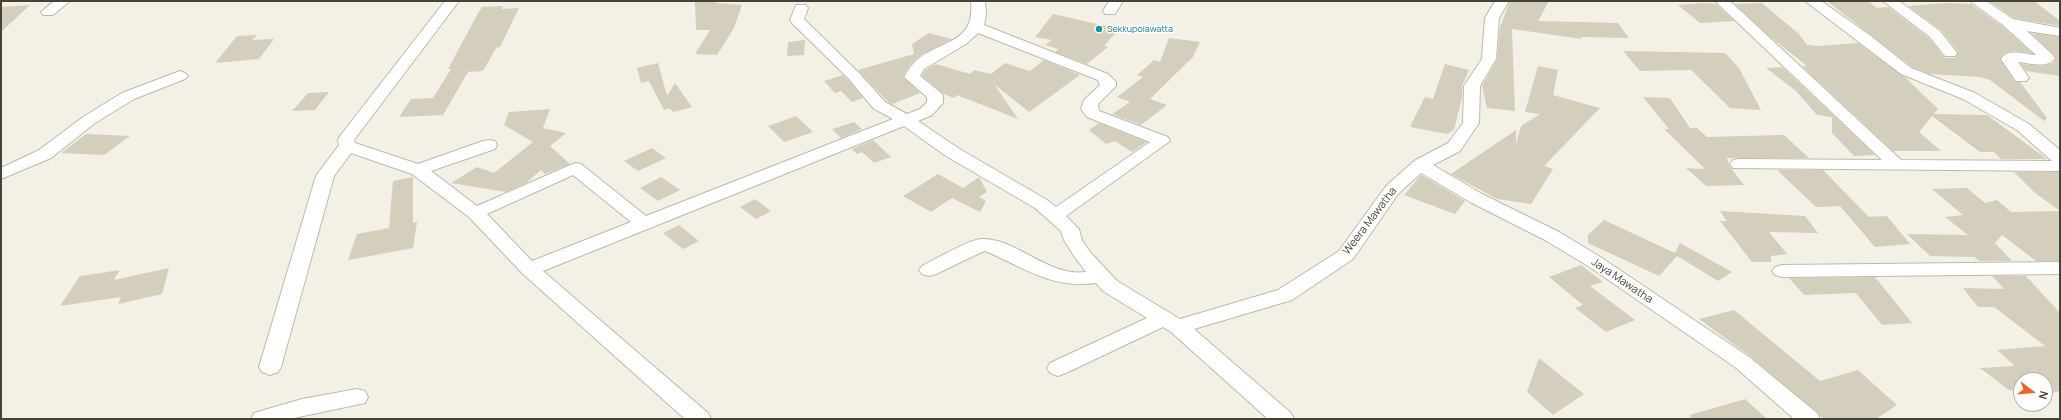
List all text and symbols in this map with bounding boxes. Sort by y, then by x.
marker: Sekkupolawatta [1094,24,1104,34]
place label: Sekkupolawatta [1107,24,1173,34]
street label: Weera Mawatha [1340,185,1400,257]
street label: Jaya Mawatha [1589,256,1655,306]
north arrow [2013,372,2053,412]
text: N [2036,389,2052,401]

